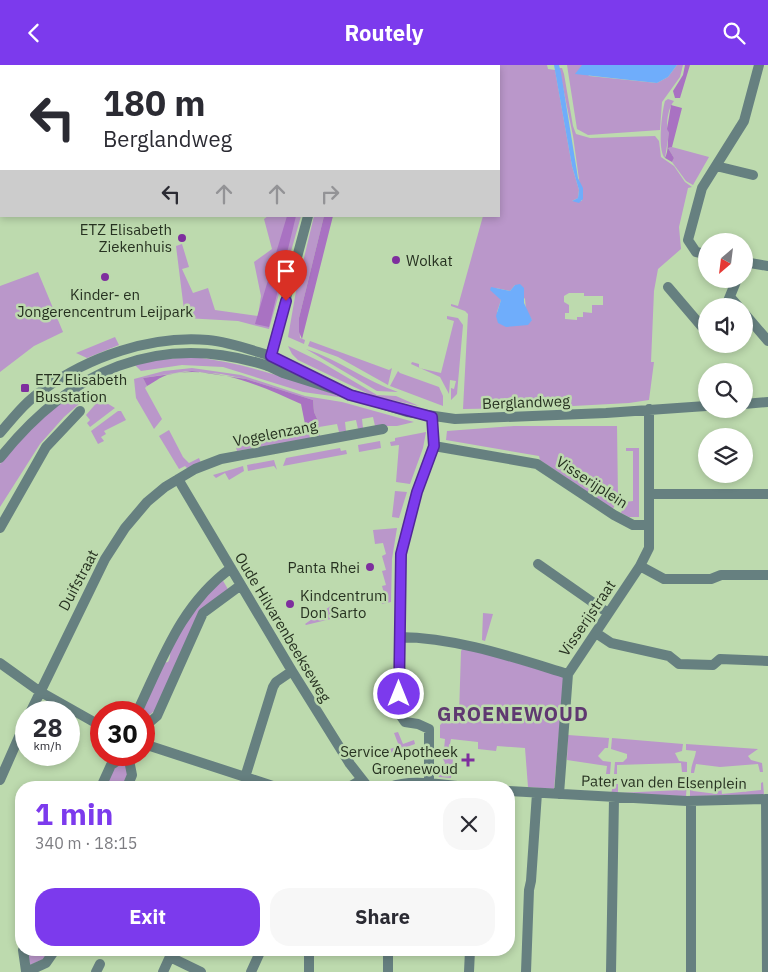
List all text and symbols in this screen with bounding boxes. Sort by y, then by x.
text: Routely [344,18,424,47]
icon: back [20,19,48,47]
icon: search [720,19,748,47]
text: 180 m [103,80,206,126]
icon: left [20,85,85,150]
text: Berglandweg [103,124,232,153]
icon: left [157,180,185,208]
icon: ahead [210,180,238,208]
icon: ahead [263,180,291,208]
icon: right [316,180,344,208]
place label: ETZ Elisabeth Ziekenhuis [80,220,172,256]
marker: ETZ Elisabeth Ziekenhuis [176,232,188,244]
north arrow [698,233,752,287]
map controls [698,233,753,483]
pin [265,250,307,301]
place label: Wolkat [406,251,453,270]
marker: Wolkat [390,254,402,266]
icon: arrive [272,257,300,285]
marker: Kinder- en Jongerencentrum Leijpark [99,271,111,283]
place label: Kinder- en Jongerencentrum Leijpark [17,285,193,321]
button: sound [698,298,753,353]
button: search [698,363,753,418]
place label: ETZ Elisabeth Busstation [35,370,127,406]
marker: ETZ Elisabeth Busstation [19,382,31,394]
street label: Berglandweg [482,391,570,413]
street label: Vogelenzang [231,416,319,450]
button: layers [698,428,753,483]
street label: Visserijplein [552,452,632,512]
street label: Duifstraat [54,546,102,614]
street label: Oude Hilvarenbeekseweg [231,549,335,705]
place label: Panta Rhei [288,558,360,577]
marker: Panta Rhei [364,561,376,573]
street label: Visserijstraat [555,576,619,660]
place label: Kindcentrum Don Sarto [300,586,387,622]
marker: Kindcentrum Don Sarto [284,598,296,610]
position arrow [372,667,424,719]
district label: GROENEWOUD [437,700,589,727]
speed limit sign: 30 [90,701,155,766]
text: 28 [32,711,63,744]
text: km/h [33,738,62,753]
place label: Service Apotheek Groenewoud [340,742,458,778]
marker: Service Apotheek Groenewoud [462,754,474,766]
street label: Pater van den Elsenplein [581,771,747,793]
text: 1 min [35,794,113,833]
button: close [443,798,495,850]
text: 340 m · 18:15 [35,833,137,853]
button: Exit [35,888,260,946]
button: Share [270,888,495,946]

